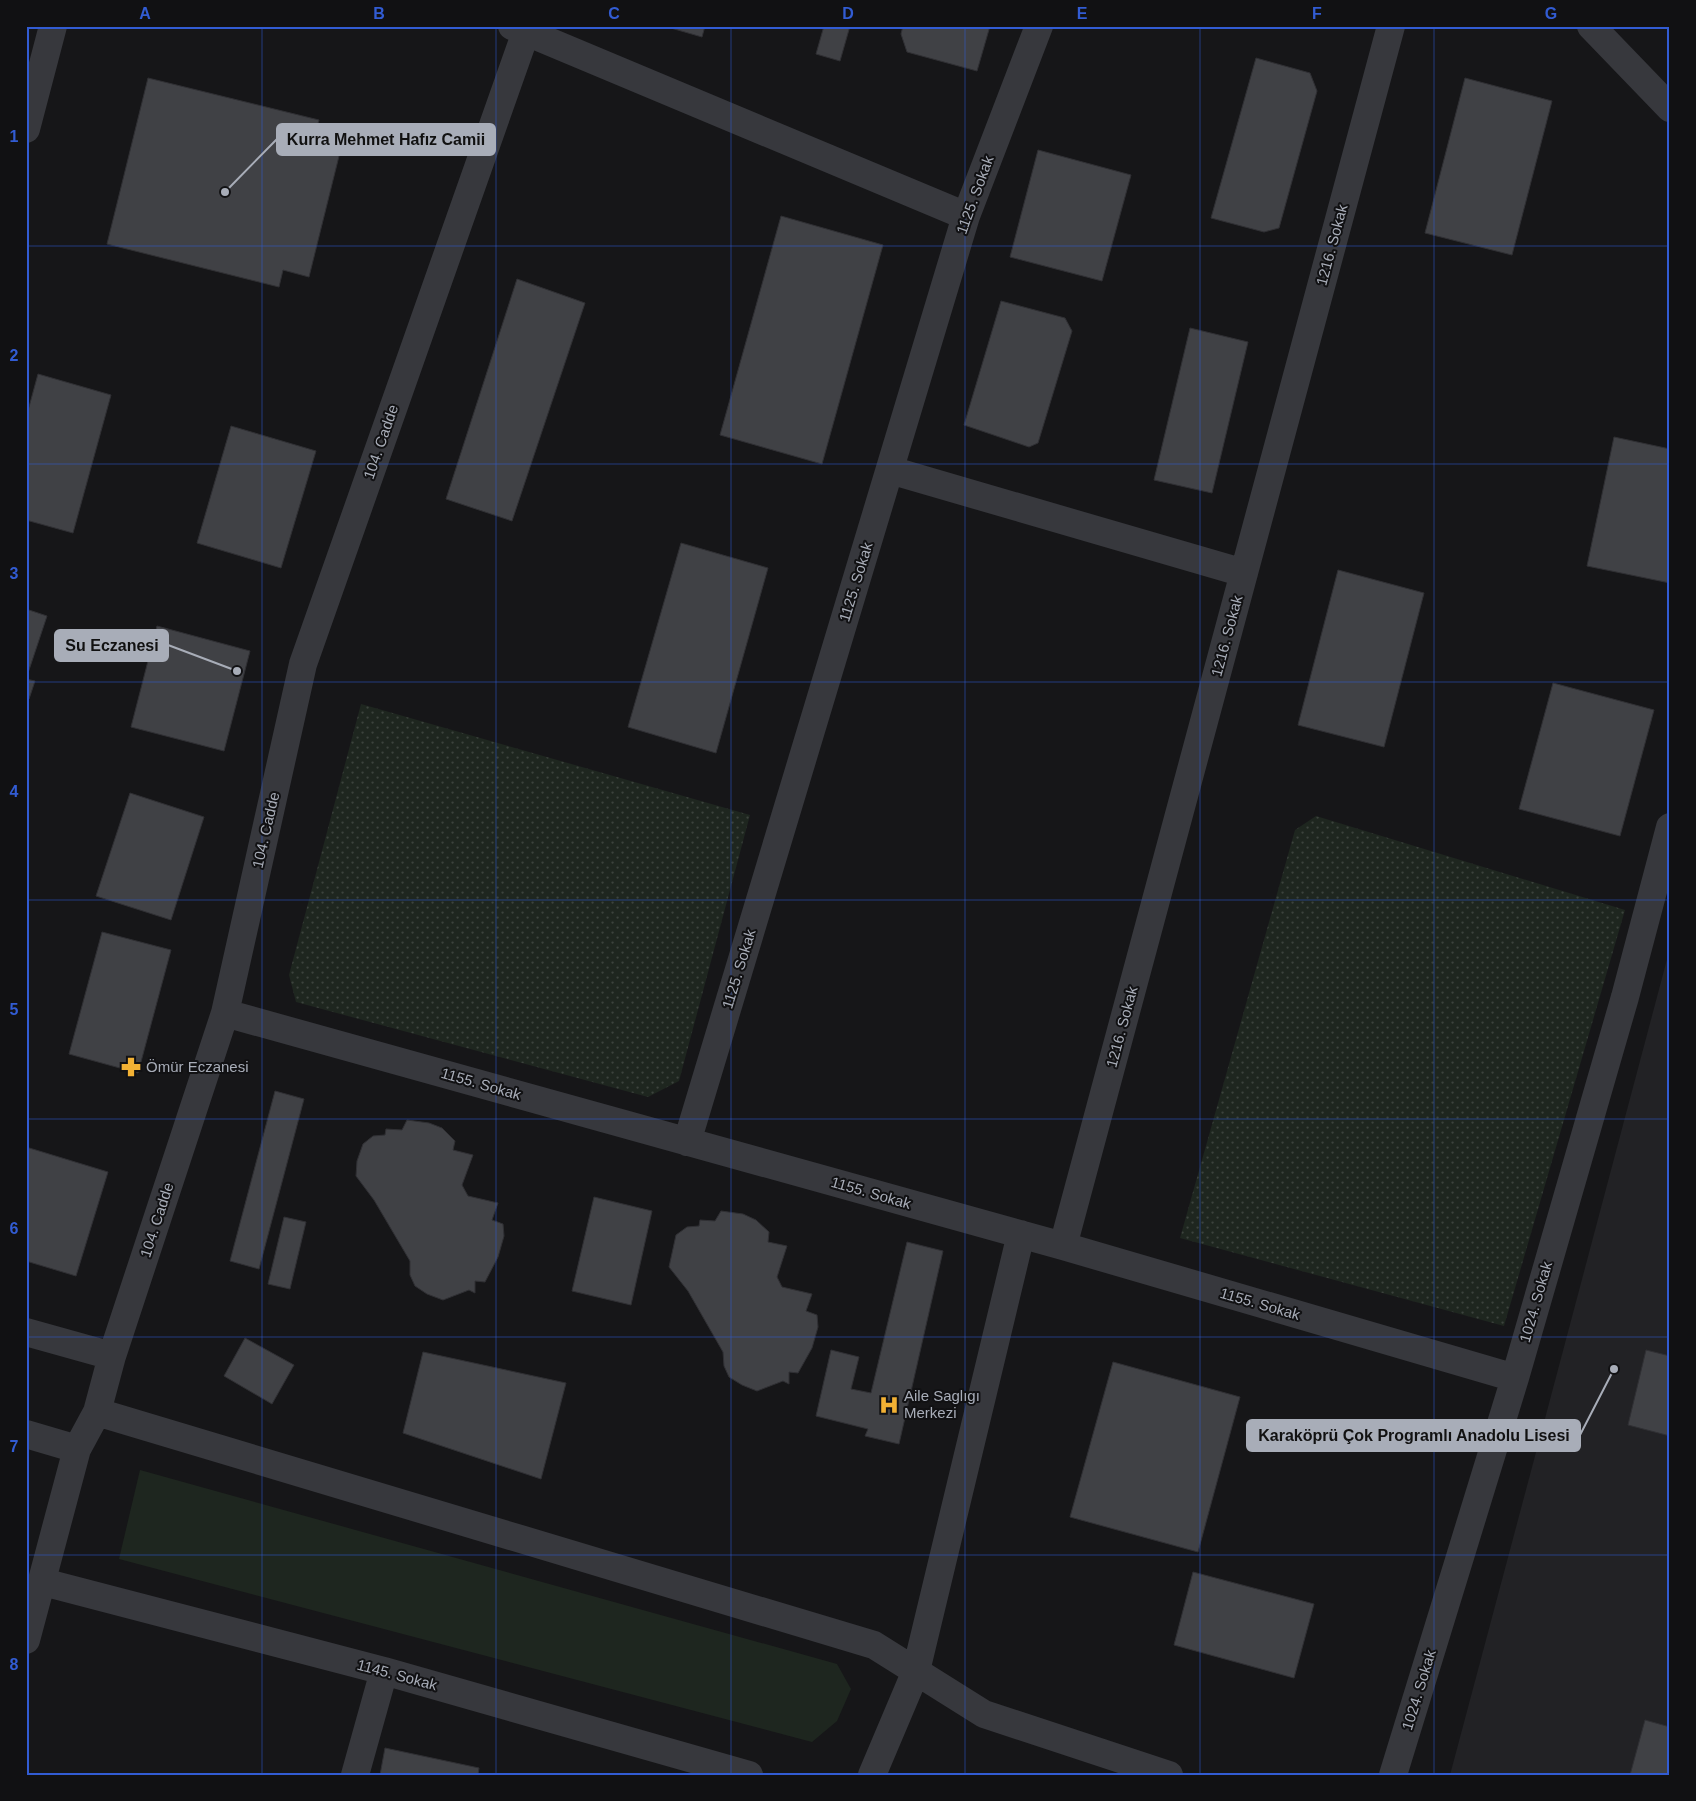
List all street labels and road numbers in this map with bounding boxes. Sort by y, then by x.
street label: 1125. Sokak [952,153,997,236]
street label: 1216. Sokak [1313,202,1351,287]
street label: 104. Cadde [360,402,401,481]
street label: 1125. Sokak [835,540,876,624]
street label: 1216. Sokak [1208,593,1246,678]
street label: 104. Cadde [249,790,283,870]
street label: 1125. Sokak [718,927,759,1011]
street label: 1216. Sokak [1103,984,1141,1069]
street label: 1155. Sokak [439,1064,524,1103]
street label: 1155. Sokak [829,1173,914,1212]
street label: 104. Cadde [136,1180,177,1259]
street label: 1024. Sokak [1516,1259,1555,1344]
street label: 1155. Sokak [1218,1284,1303,1323]
street label: 1024. Sokak [1398,1647,1439,1732]
street label: 1145. Sokak [355,1656,440,1694]

